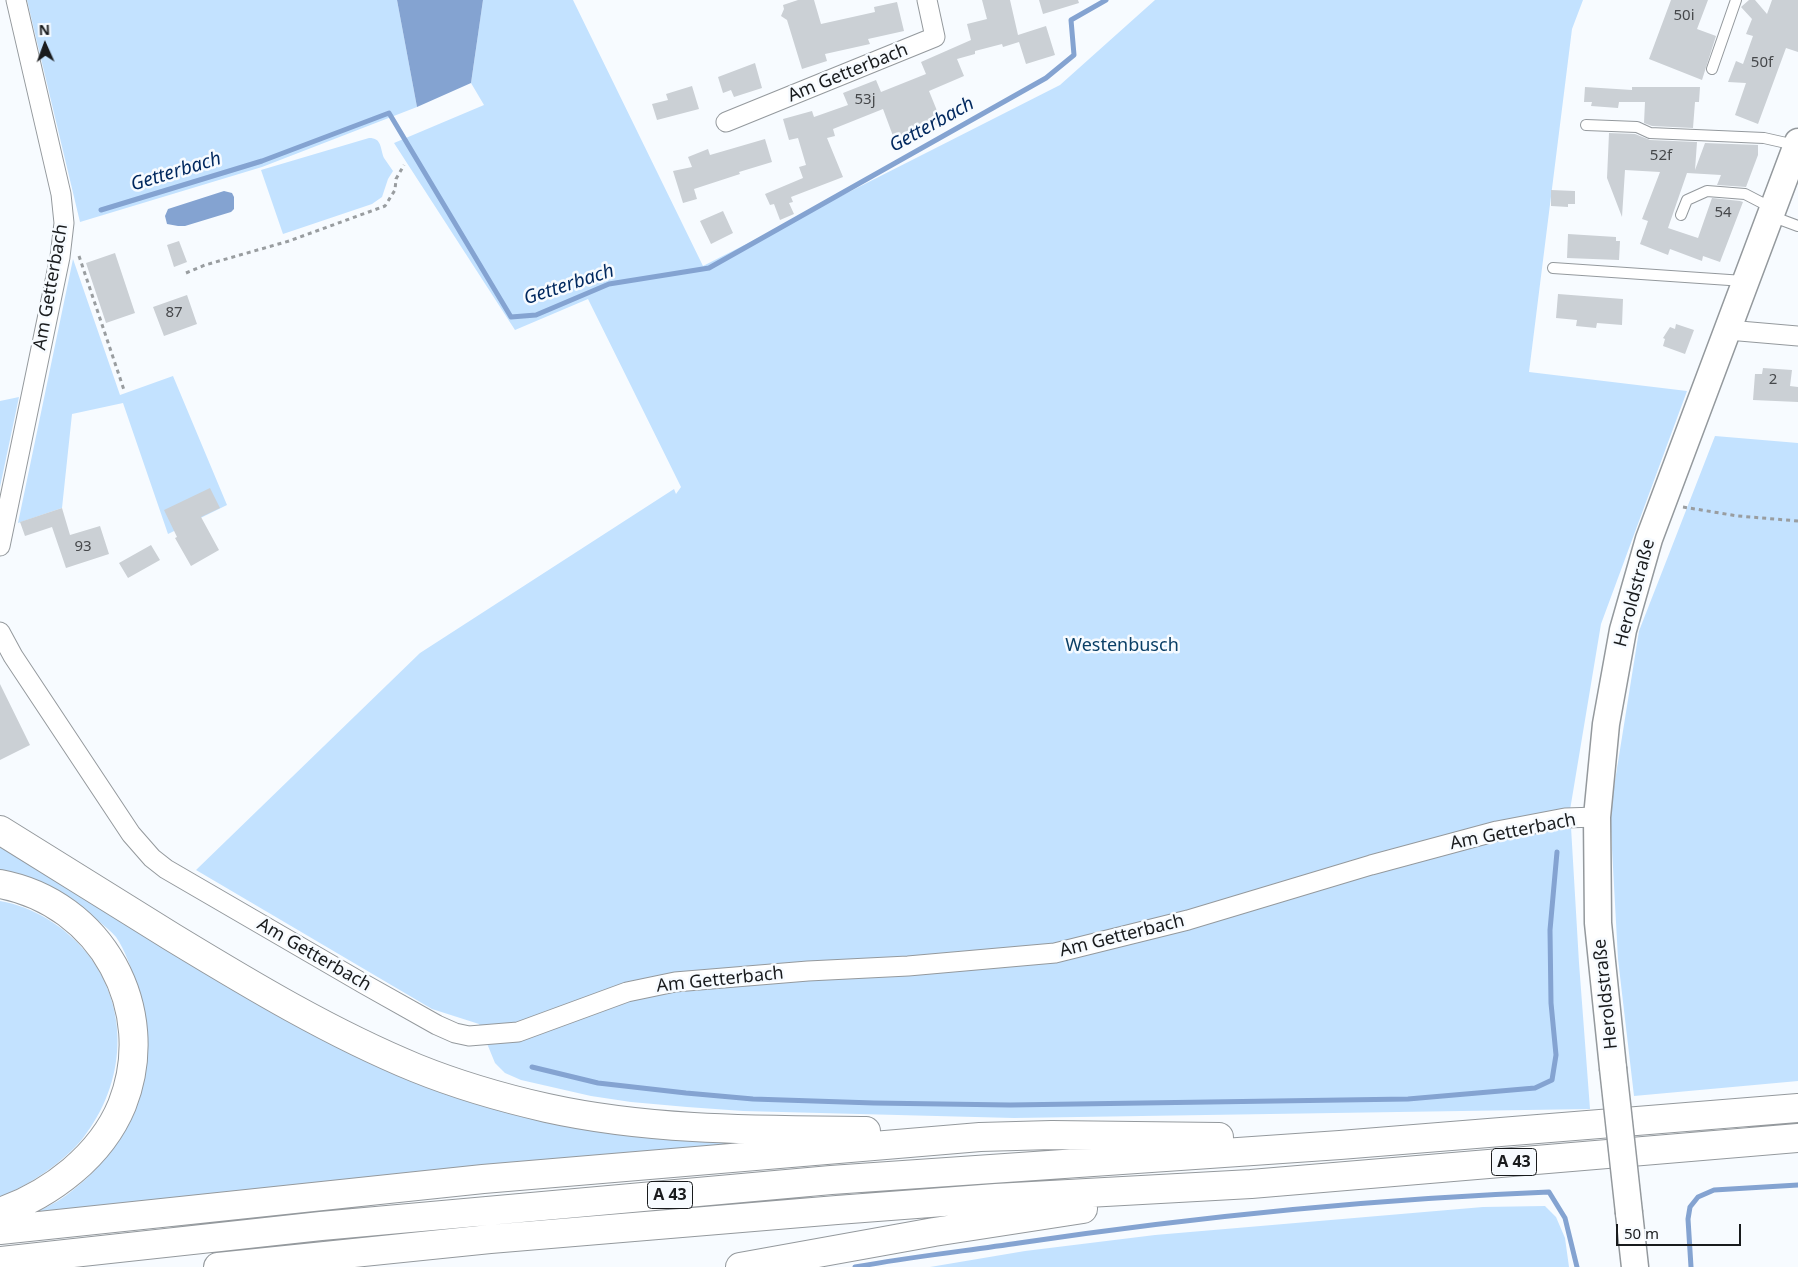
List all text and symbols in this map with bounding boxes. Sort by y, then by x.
house number: 50i [1673,7,1695,25]
north arrow [20,20,70,70]
text: N [38,20,50,39]
street label: Am Getterbach [785,39,911,107]
house number: 50f [1751,54,1773,72]
house number: 53j [854,91,876,109]
water label: Getterbach [886,92,978,158]
water label: Getterbach [128,147,224,197]
house number: 52f [1650,147,1672,165]
house number: 54 [1714,204,1732,222]
street label: Am Getterbach [29,222,73,352]
water label: Getterbach [521,260,617,310]
house number: 87 [165,304,183,322]
house number: 2 [1769,371,1777,389]
street label: Heroldstraße [1610,537,1660,649]
house number: 93 [74,538,92,556]
park label: Westenbusch [1065,635,1179,657]
street label: Am Getterbach [1448,809,1578,855]
street label: Am Getterbach [1057,910,1187,962]
street label: Am Getterbach [253,914,375,996]
street label: Heroldstraße [1589,938,1623,1050]
street label: Am Getterbach [655,963,785,997]
road number: A 43 [1492,1148,1536,1176]
road number: A 43 [648,1182,692,1208]
scale bar [1618,1214,1743,1246]
text: 50 m [1624,1223,1659,1243]

